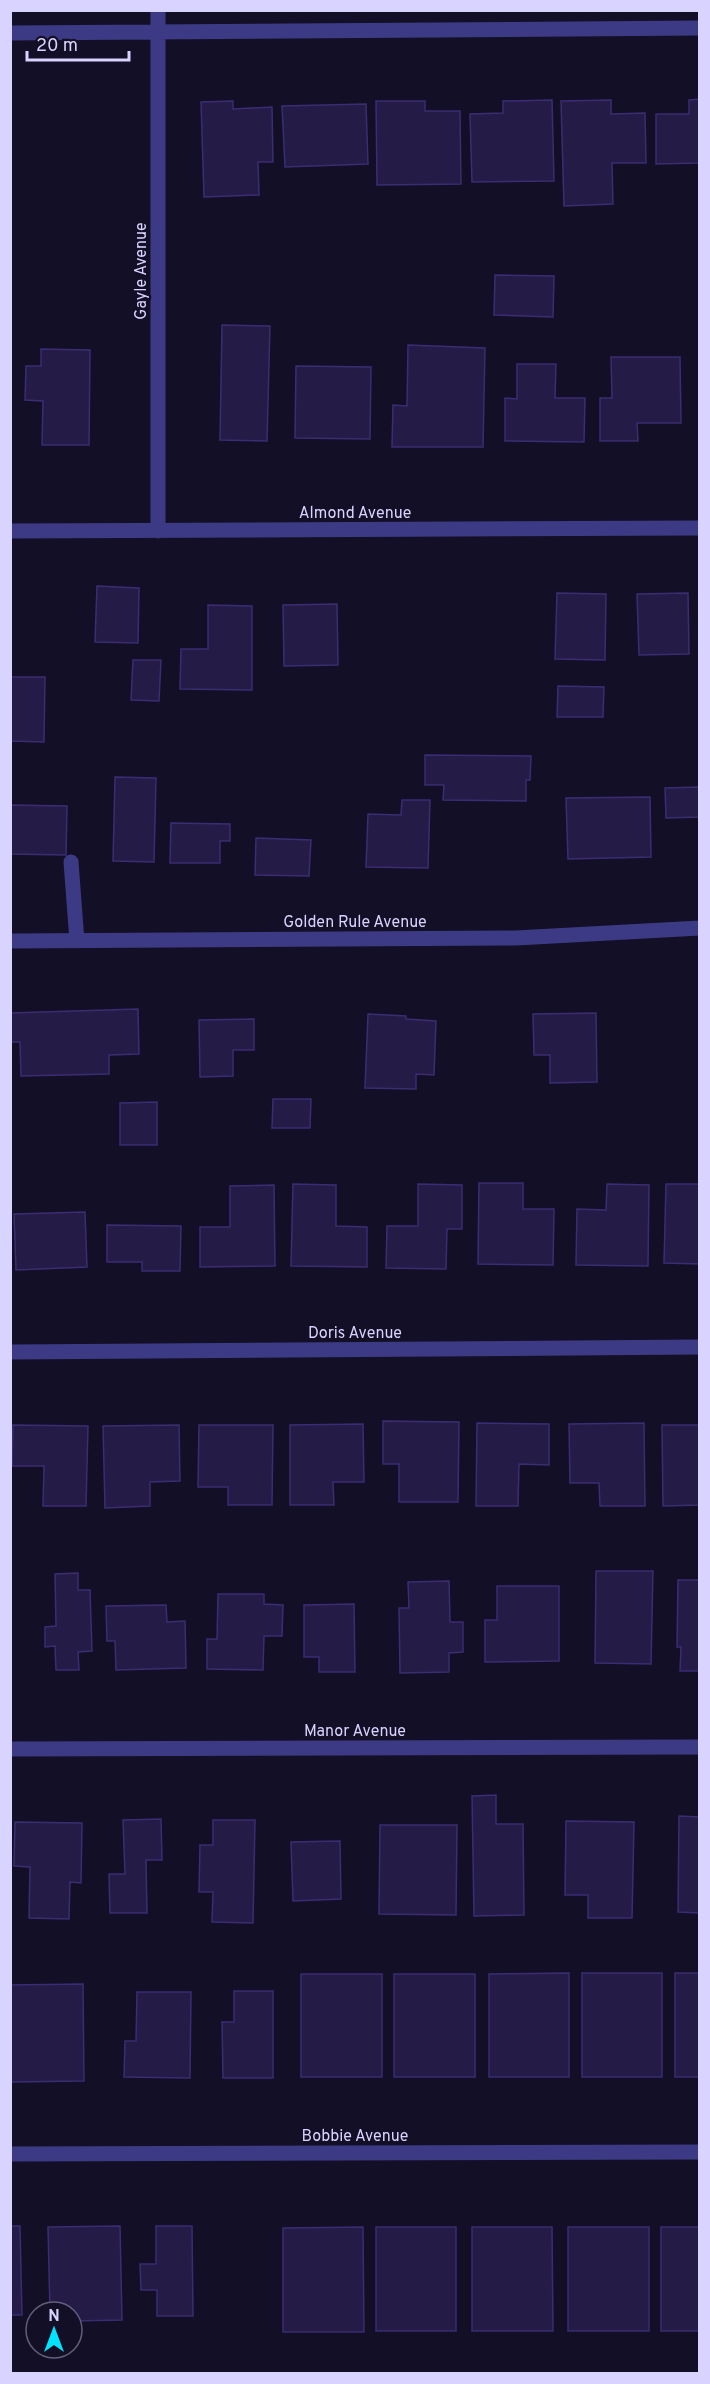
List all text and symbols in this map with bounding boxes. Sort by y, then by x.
scale bar [27,24,129,62]
text: 20 m [36,35,78,58]
street label: Gayle Avenue [132,222,152,320]
street label: Almond Avenue [299,504,411,524]
street label: Golden Rule Avenue [283,913,427,933]
street label: Doris Avenue [308,1324,402,1344]
street label: Manor Avenue [304,1722,406,1742]
street label: Bobbie Avenue [302,2127,408,2147]
north arrow [24,2300,84,2360]
text: N [48,2307,60,2327]

